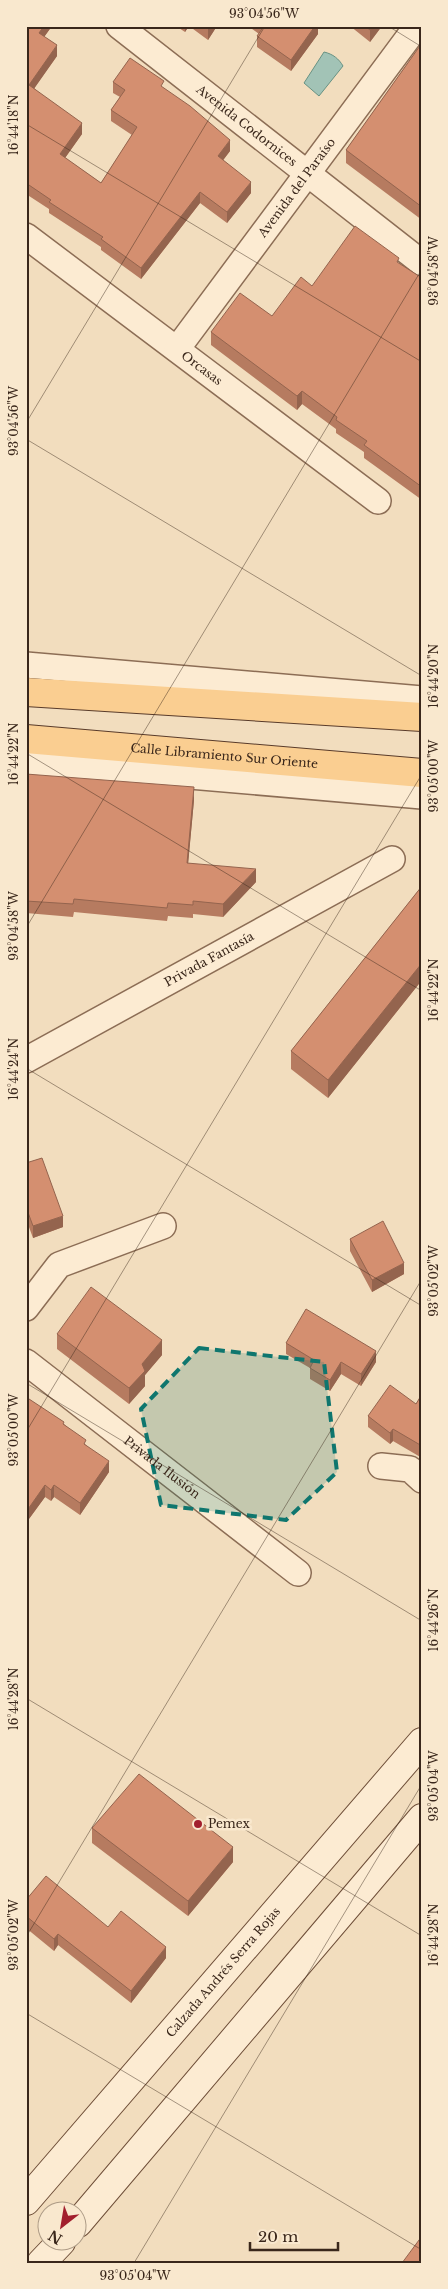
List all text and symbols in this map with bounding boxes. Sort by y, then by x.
text: 93°04'56"W [229,6,300,21]
street label: Avenida Codornices [193,81,300,169]
text: 16°44'18"N [6,94,21,156]
street label: Avenida del Paraíso [254,135,338,241]
text: 93°04'58"W [426,235,441,306]
street label: Orcasas [179,348,226,388]
text: 93°04'56"W [6,385,21,456]
text: 16°44'20"N [426,644,441,708]
text: 16°44'22"N [6,722,21,786]
text: 93°05'00"W [426,739,441,812]
street label: Calle Libramiento Sur Oriente [130,740,319,771]
text: 93°04'58"W [6,890,21,961]
street label: Privada Fantasía [162,928,257,990]
text: 16°44'22"N [426,958,441,1022]
text: 16°44'24"N [6,1037,21,1100]
text: 93°05'02"W [426,1244,441,1317]
text: 93°05'00"W [6,1393,21,1466]
street label: Privada Ilusión [121,1433,203,1501]
text: 16°44'26"N [426,1588,441,1652]
text: 16°44'28"N [6,1667,21,1731]
text: 93°05'04"W [426,1750,441,1822]
place label: Pemex [208,1816,250,1831]
marker: Pemex [192,1818,204,1830]
text: 93°05'02"W [6,1898,21,1971]
text: 16°44'28"N [426,1903,441,1967]
street label: Calzada Andrés Serra Rojas [163,1904,283,2040]
north arrow [38,2202,88,2252]
scale bar [250,2219,338,2251]
text: N [45,2226,66,2248]
text: 20 m [258,2227,298,2246]
text: 93°05'04"W [99,2268,171,2283]

